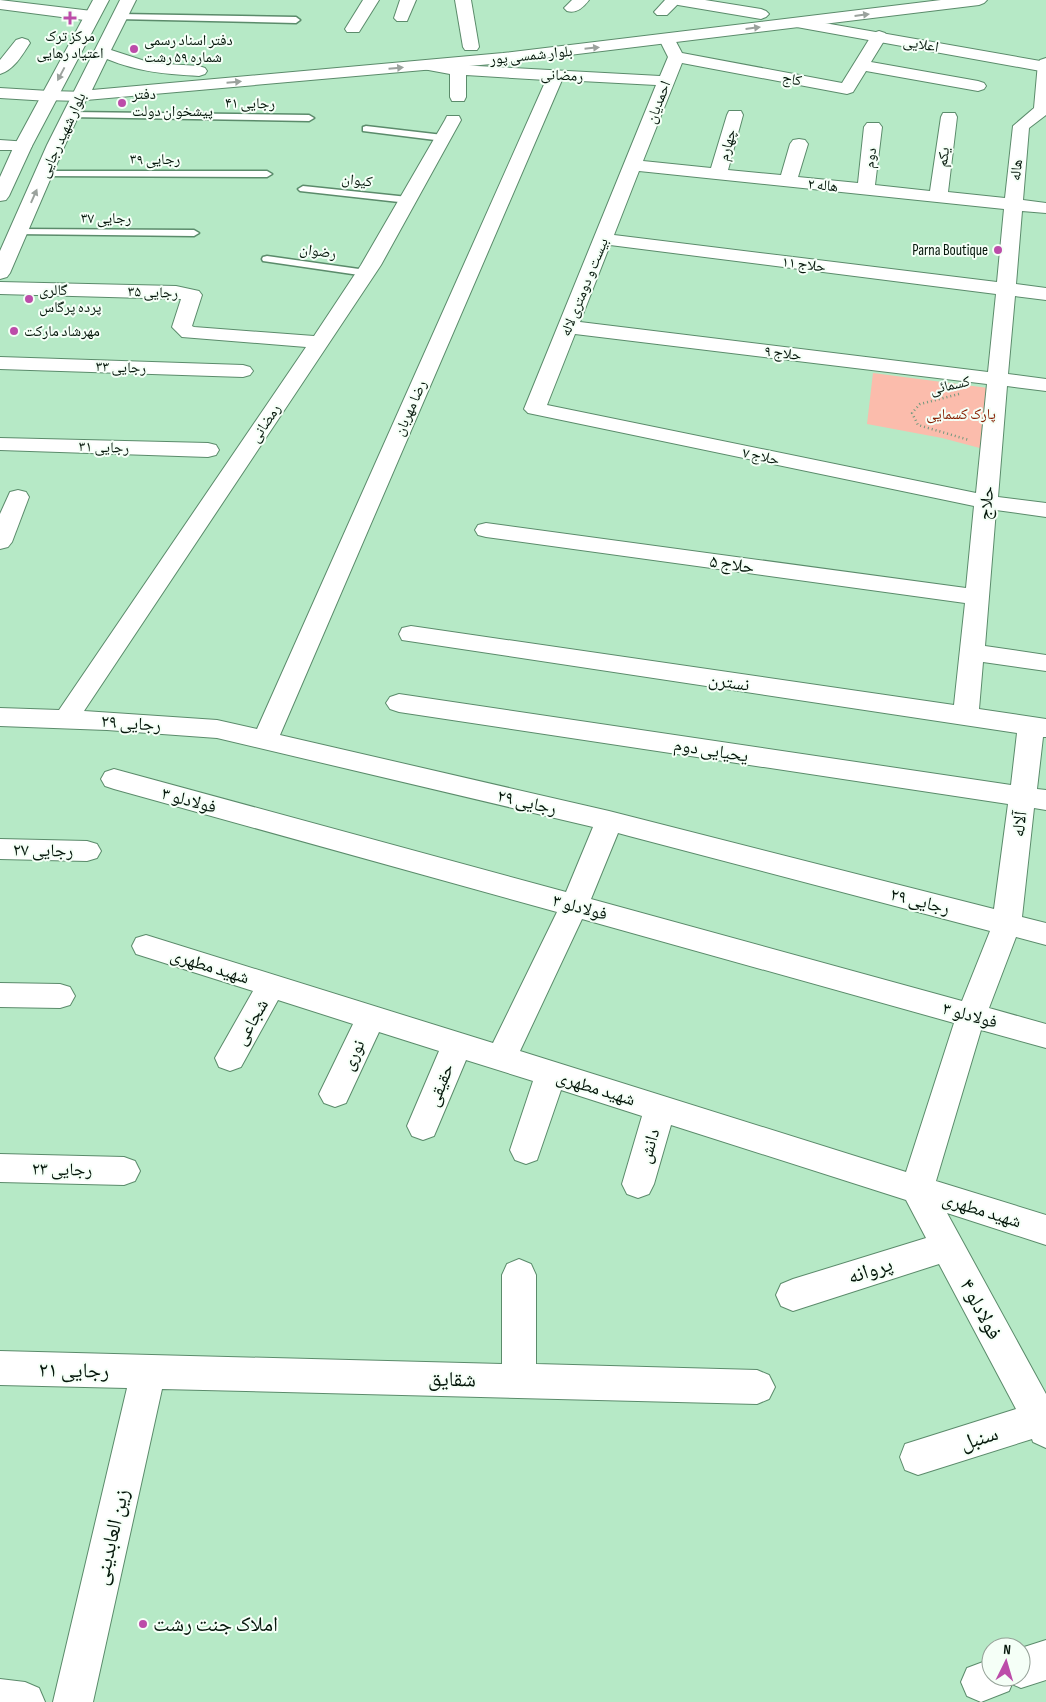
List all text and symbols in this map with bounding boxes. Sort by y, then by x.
marker: مرکز ترک اعتیاد رهایی [63,11,77,25]
one-way arrow [854,11,870,19]
one-way arrow [746,24,762,32]
place label: مرکز ترک اعتیاد رهایی [37,27,104,63]
place label: دفتر اسناد رسمی شماره ۵۹ رشت [144,31,233,67]
street label: اعلایی [902,32,940,57]
street label: بلوار شمسی پور [488,42,573,69]
marker: دفتر اسناد رسمی شماره ۵۹ رشت [128,43,140,55]
one-way arrow [584,44,600,52]
one-way arrow [388,64,404,72]
street label: رمضانی [540,65,584,86]
one-way arrow [57,66,65,81]
street label: کاج [780,68,803,91]
one-way arrow [226,78,242,86]
street label: احمدیان [642,78,675,126]
place label: دفتر پیشخوان دولت [131,85,213,121]
street label: بلوار شهید رجایی [34,90,90,181]
street label: رجایی ۴۱ [225,94,276,113]
marker: دفتر پیشخوان دولت [116,97,128,109]
street label: چهارم [714,127,741,163]
street label: یکم [933,146,954,168]
street label: دوم [860,147,881,169]
street label: رجایی ۳۹ [130,150,180,169]
street label: هاله [1006,158,1027,182]
street label: کیوان [341,169,373,192]
street label: هاله ۲ [807,174,839,197]
one-way arrow [30,189,38,203]
street label: رجایی ۳۷ [81,209,131,228]
street label: بیست و دومتری لاله [556,235,613,339]
street label: رضوان [298,240,338,264]
place label: Parna Boutique [912,241,988,260]
marker: Parna Boutique [992,244,1004,256]
street label: حلاج ۱۱ [781,252,827,277]
place label: گالری پرده پرگاس [39,281,101,317]
street label: رجایی ۳۵ [127,282,179,303]
marker: گالری پرده پرگاس [23,293,35,305]
place label: مهرشاد مارکت [24,322,100,341]
marker: مهرشاد مارکت [8,325,20,337]
street label: حلاج ۹ [763,342,803,365]
street label: رجایی ۳۳ [95,357,147,378]
street label: کسمائی [928,372,972,399]
street label: رضا مهربان [390,377,431,439]
street label: رمضانی [246,400,285,446]
park label: پارک کسمایی [926,405,996,424]
street label: رجایی ۳۱ [78,437,130,458]
street label: حلاج ۷ [741,443,782,470]
street label: حلاج [975,485,999,521]
street label: حلاج ۵ [708,551,756,579]
street label: نسترن [707,669,751,696]
street label: رجایی ۲۹ [100,711,162,736]
street label: یحیایی دوم [672,734,750,768]
street label: فولادلو ۳ [159,783,219,818]
street label: رجایی ۲۹ [495,785,559,820]
street label: آلاله [1008,810,1032,838]
street label: رجایی ۲۷ [13,839,73,862]
street label: رجایی ۲۹ [888,884,952,919]
street label: فولادلو ۳ [550,890,610,925]
street label: شهید مطهری [168,945,252,988]
street label: شجاعی [230,995,273,1049]
street label: فولادلو ۳ [940,998,1000,1033]
street label: نوری [337,1036,370,1074]
street label: حقیقی [422,1061,458,1110]
street label: شهید مطهری [554,1067,638,1110]
street label: دانش [635,1126,664,1166]
street label: رجایی ۲۳ [32,1158,92,1181]
street label: شهید مطهری [940,1189,1024,1232]
street label: پروانه [845,1252,896,1289]
street label: فولادلو ۴ [954,1275,1007,1344]
street label: رجایی ۲۱ [38,1357,110,1384]
street label: شقایق [428,1367,476,1392]
street label: سنبل [957,1421,1001,1456]
street label: زین العابدینی [88,1487,135,1588]
place label: املاک جنت رشت [153,1612,278,1637]
marker: املاک جنت رشت [137,1618,149,1630]
north arrow [981,1637,1031,1687]
text: N [1003,1641,1012,1658]

